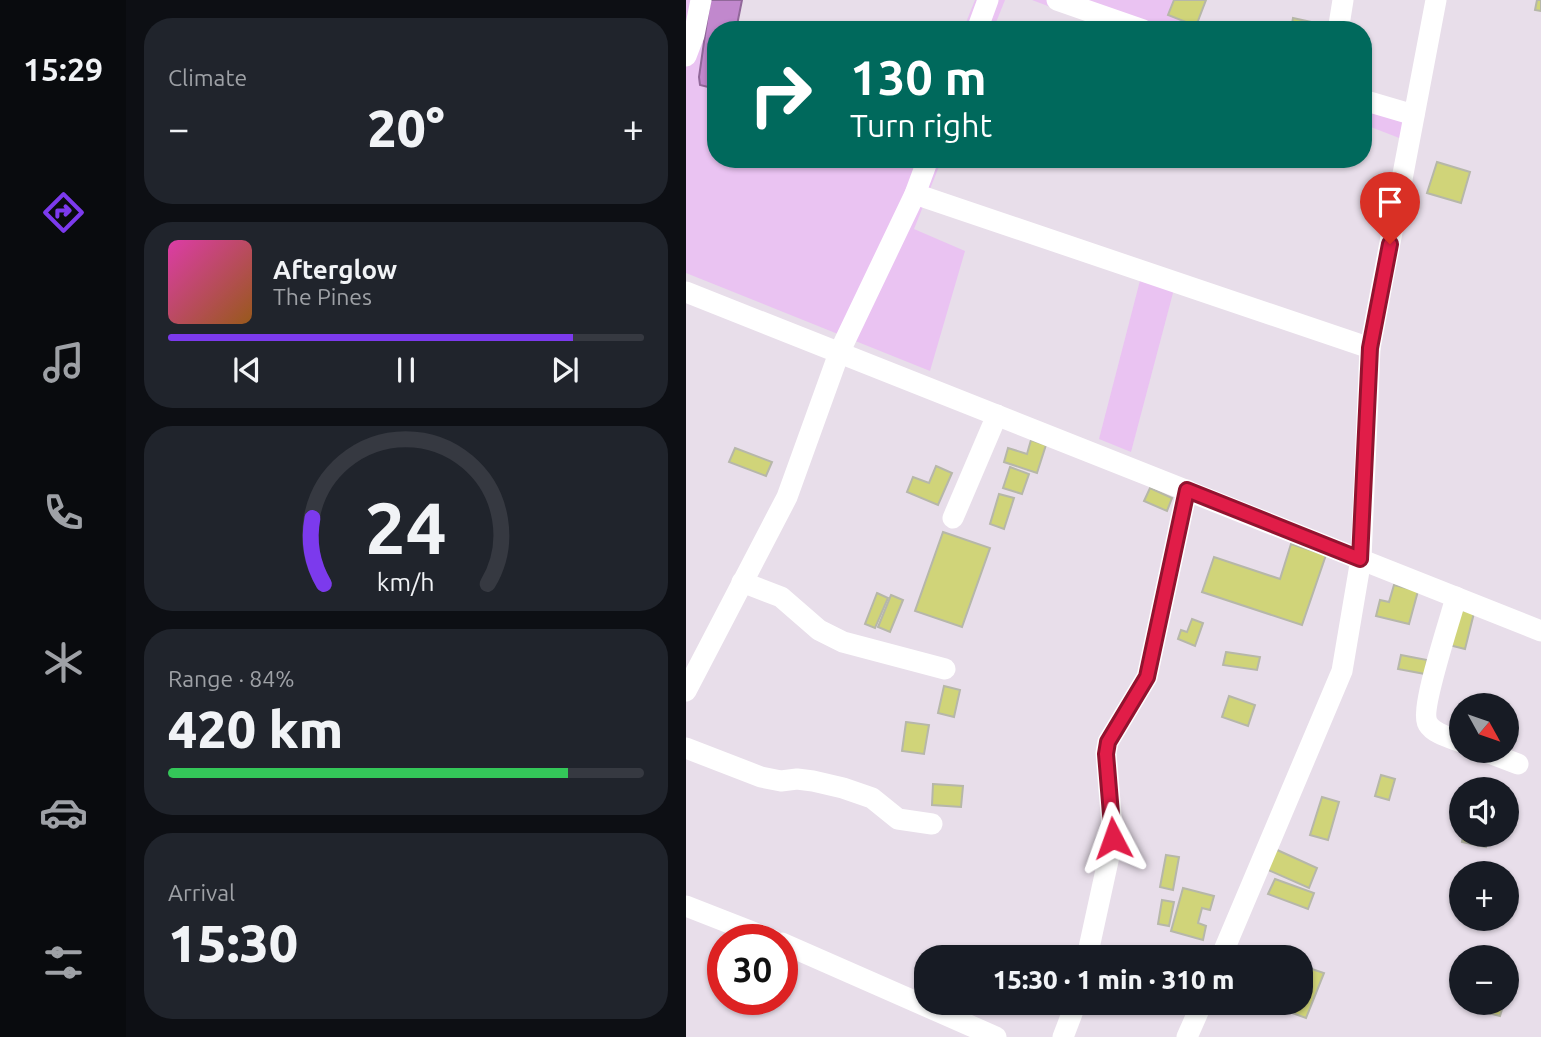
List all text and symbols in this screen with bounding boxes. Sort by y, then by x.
icon: right [735,49,826,140]
text: 130 m [850,49,987,104]
text: 15:29 [23,51,103,87]
text: Climate [168,65,247,90]
text: 20° [367,99,445,157]
text: − [168,107,189,149]
text: + [623,107,644,149]
text: Turn right [850,107,992,143]
pin [1360,172,1420,244]
icon: arrive [1371,183,1409,221]
icon: directions [39,188,88,237]
text: Afterglow [273,255,397,284]
text: The Pines [273,284,372,309]
icon: music [39,338,88,387]
icon: previous [228,351,266,389]
icon: pause [387,351,425,389]
icon: next [546,351,584,389]
text: 24 [365,487,447,569]
icon: phone [39,488,88,537]
text: km/h [377,568,435,596]
icon: climate [39,638,88,687]
text: Range · 84% [168,666,295,691]
north arrow [1449,693,1519,763]
map controls [1449,693,1519,1015]
text: 420 km [168,700,343,758]
button: sound [1449,777,1519,847]
icon: car [39,788,88,837]
position arrow [1076,801,1150,875]
button: + [1449,861,1519,931]
text: Arrival [168,880,235,905]
text: 15:30 [168,914,298,972]
speed limit sign: 30 [707,924,798,1015]
icon: filters [39,938,88,987]
button: − [1449,945,1519,1015]
text: 15:30 · 1 min · 310 m [993,965,1234,994]

